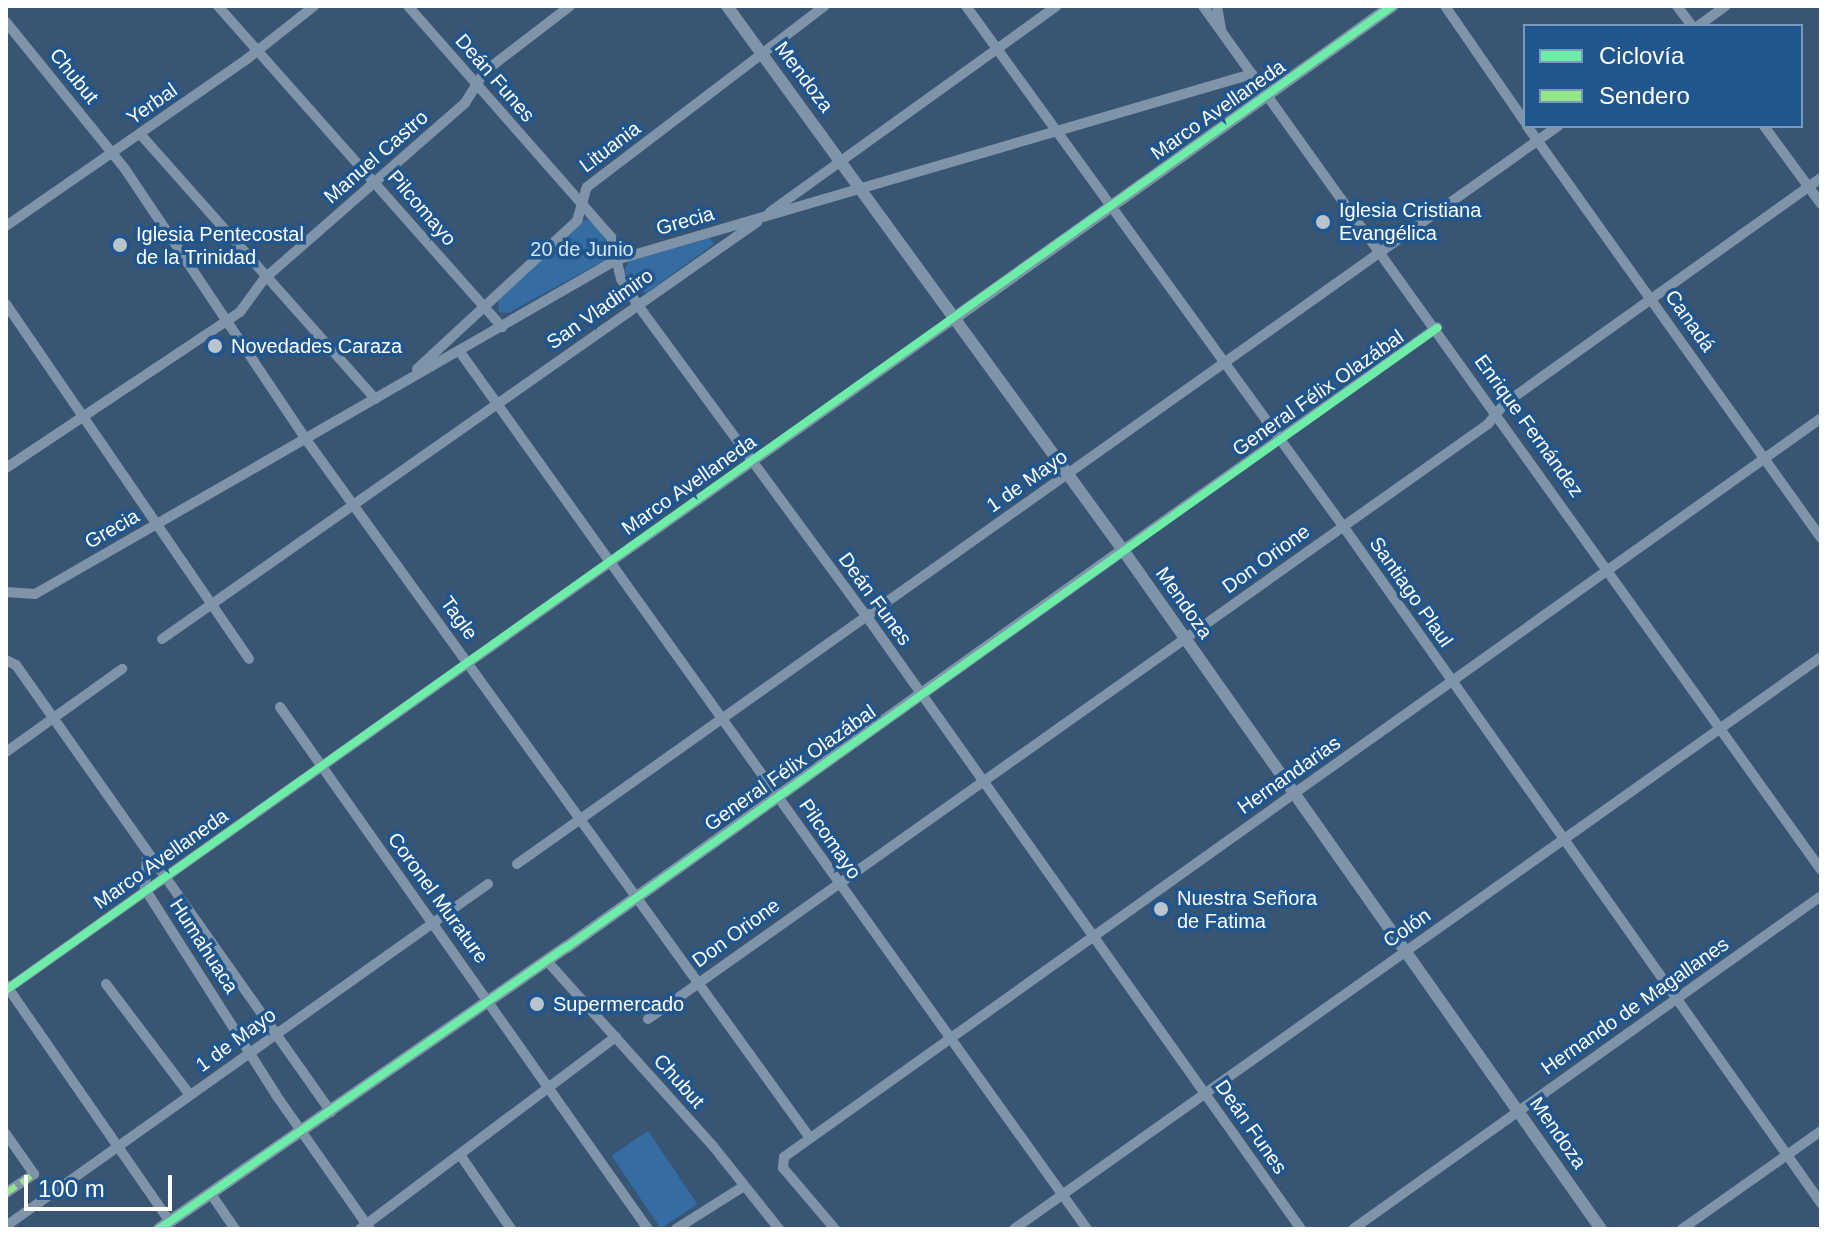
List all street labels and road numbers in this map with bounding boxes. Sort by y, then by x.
street label: Deán Funes [450,29,540,127]
street label: Mendoza [770,37,838,117]
street label: Chubut [44,43,104,109]
street label: Marco Avellaneda [1146,54,1290,166]
street label: Yerbal [122,78,182,130]
street label: Manuel Castro [319,105,433,209]
street label: Lituania [575,116,645,178]
street label: Pilcomayo [383,165,461,251]
street label: Grecia [653,201,717,241]
street label: San Vladimiro [542,263,658,355]
street label: Canadá [1660,285,1720,357]
street label: General Félix Olazábal [1228,325,1408,461]
street label: Enrique Fernández [1469,350,1589,502]
street label: Marco Avellaneda [617,429,761,541]
street label: 1 de Mayo [982,444,1072,518]
street label: Grecia [80,504,144,554]
street label: Don Orione [1218,519,1314,599]
street label: Santiago Plaul [1364,532,1458,652]
street label: Deán Funes [833,548,917,650]
street label: Mendoza [1151,562,1217,644]
street label: Tagle [435,592,483,644]
street label: General Félix Olazábal [700,700,880,836]
street label: Hernandarias [1233,731,1345,819]
street label: Pilcomayo [794,794,866,884]
street label: Marco Avellaneda [89,803,233,915]
street label: Coronel Murature [383,828,493,968]
street label: Don Orione [688,893,784,973]
street label: Humahuaca [165,894,243,998]
street label: Colón [1379,903,1435,953]
street label: Hernando de Magallanes [1537,932,1733,1080]
street label: 1 de Mayo [191,1003,281,1077]
street label: Chubut [649,1049,709,1113]
street label: Deán Funes [1210,1075,1292,1179]
street label: Mendoza [1525,1092,1591,1174]

